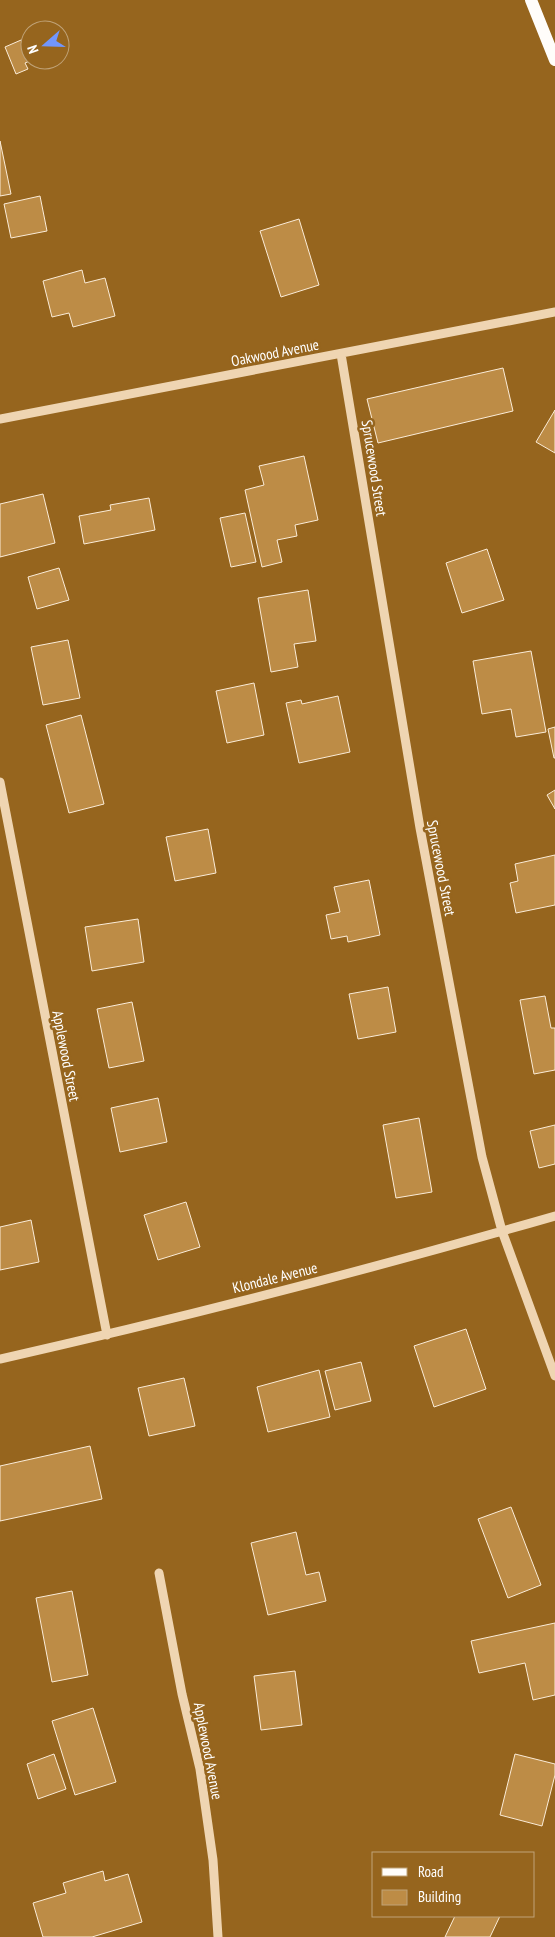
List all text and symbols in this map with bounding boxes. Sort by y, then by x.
north arrow [20,20,70,70]
text: N [23,43,43,56]
street label: Oakwood Avenue [229,335,320,370]
street label: Sprucewood Street [358,418,391,517]
street label: Sprucewood Street [423,818,460,917]
street label: Applewood Street [48,1009,85,1103]
street label: Klondale Avenue [230,1258,319,1297]
street label: Applewood Avenue [190,1701,227,1801]
legend [372,1852,535,1917]
text: Road [418,1862,444,1881]
text: Building [418,1887,461,1906]

